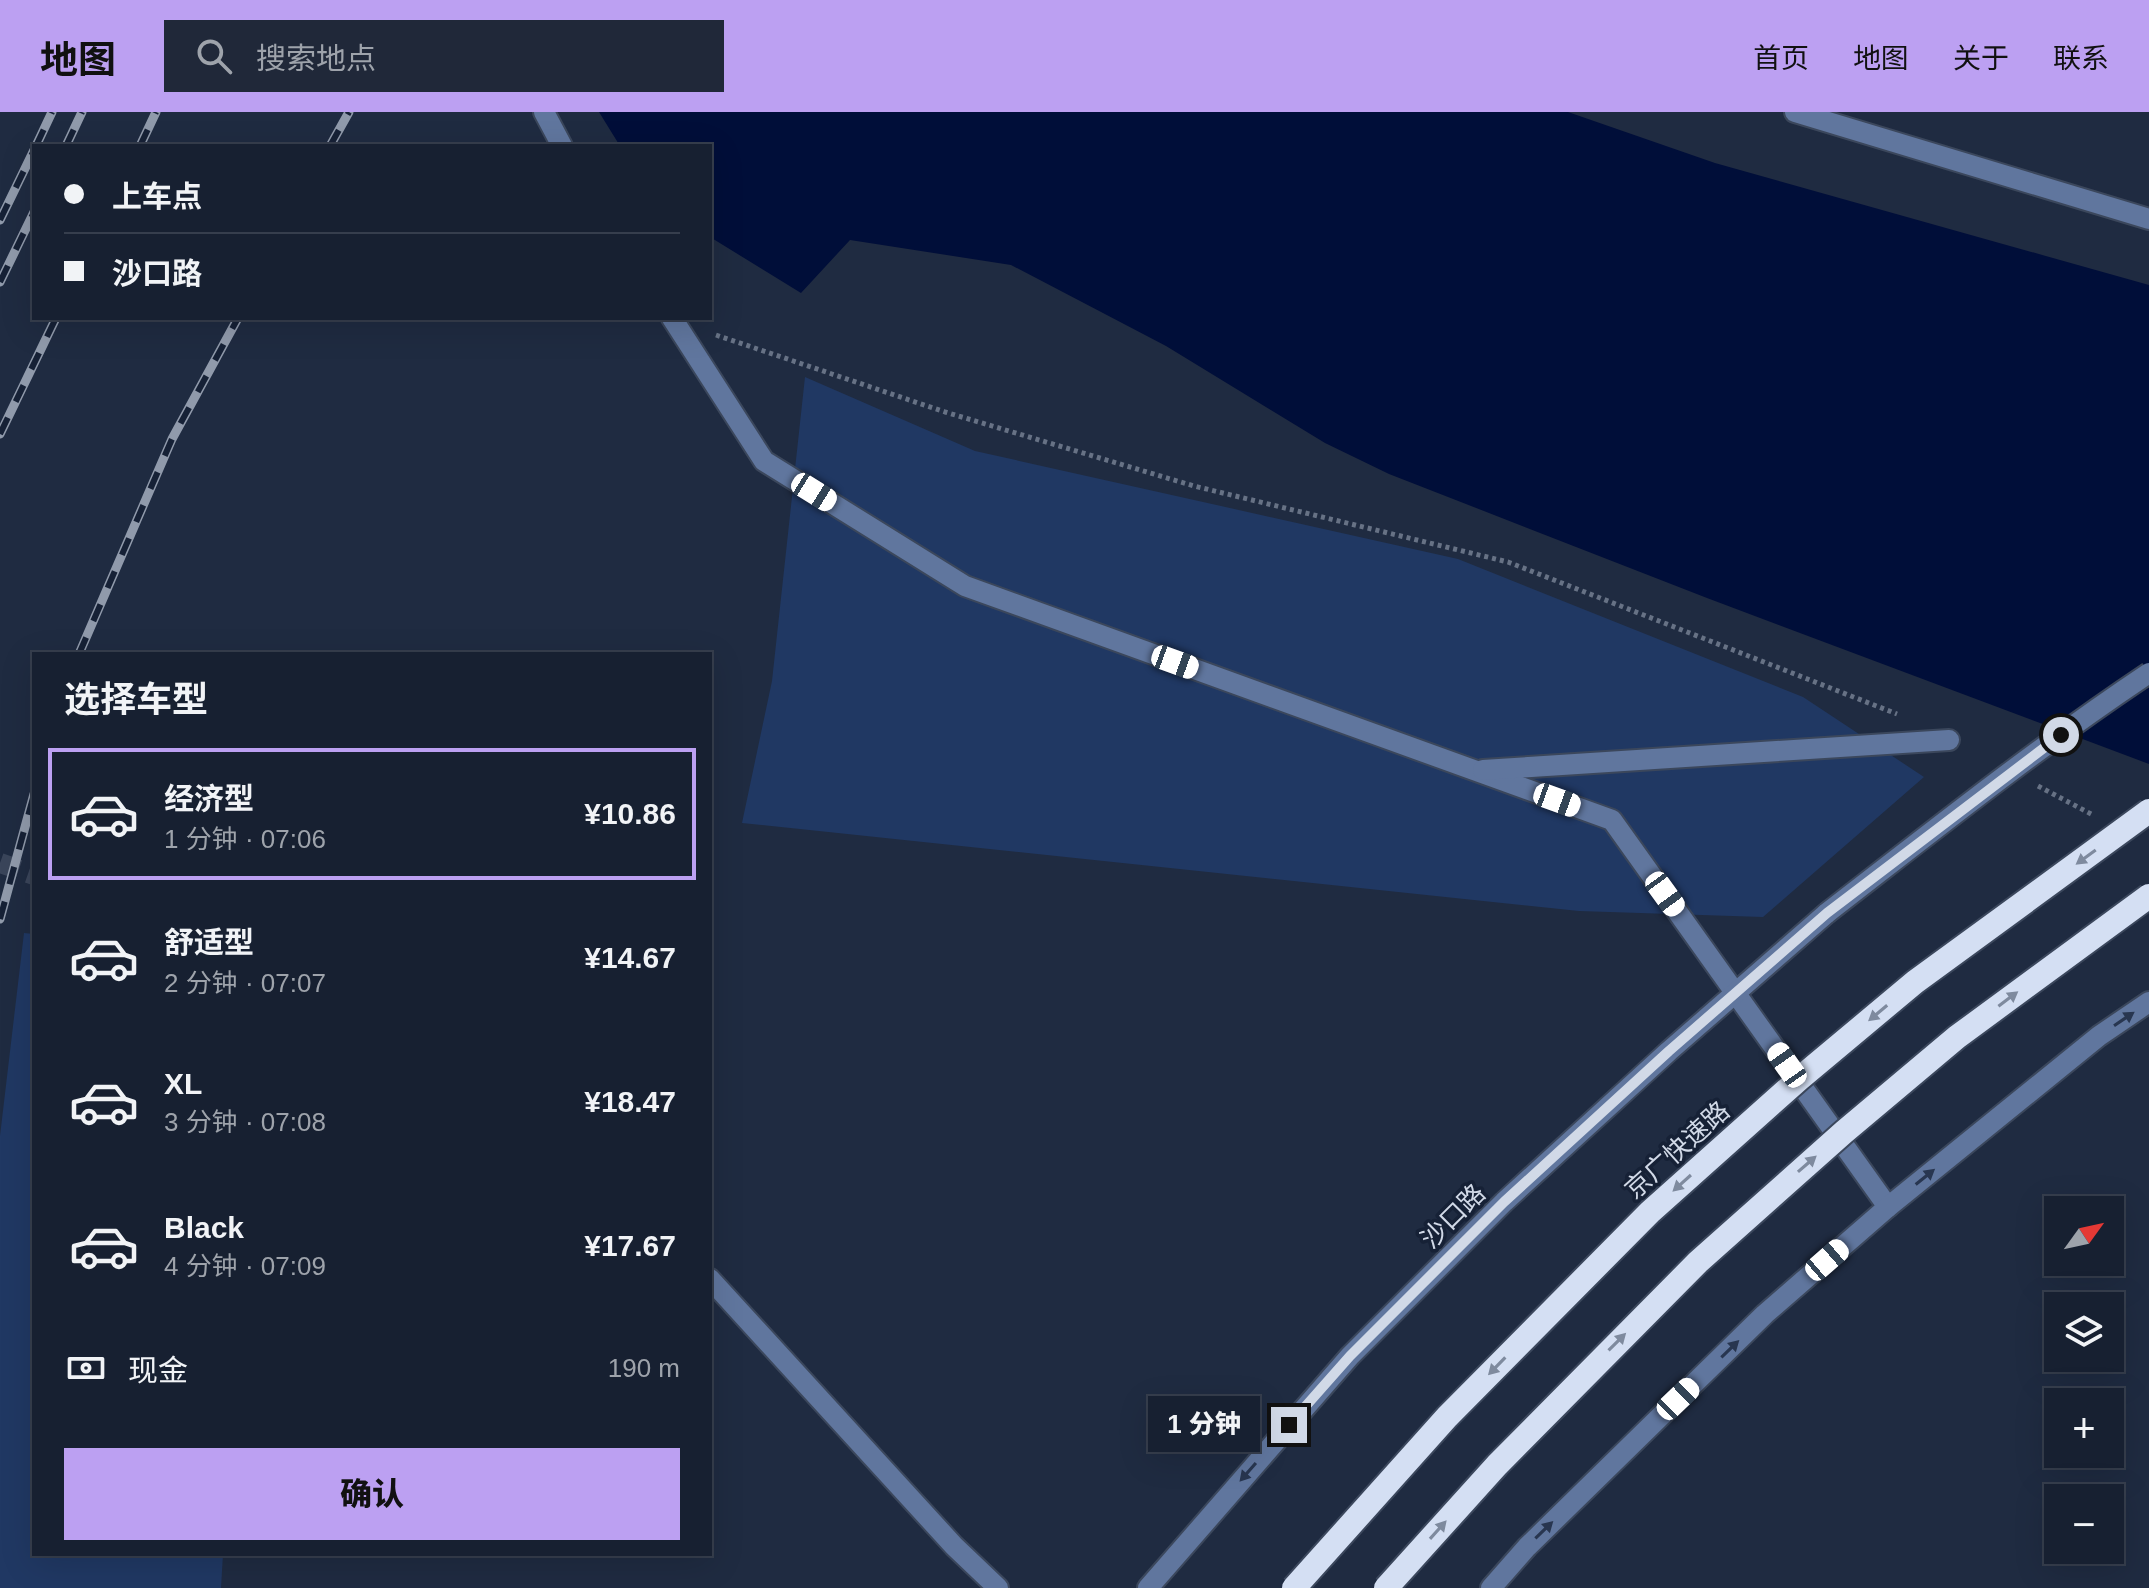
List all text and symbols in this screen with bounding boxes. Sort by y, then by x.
search box [164,20,724,92]
icon: search [192,34,236,78]
text: 地图 [40,39,116,81]
text: 搜索地点 [256,42,376,75]
text: 首页 [1753,43,1809,74]
text: 地图 [1853,43,1909,74]
text: 关于 [1953,43,2009,74]
text: 联系 [2053,43,2109,74]
text: 上车点 [112,180,202,213]
text: 沙口路 [112,257,202,290]
car [787,469,841,515]
car [1148,643,1202,681]
text: 选择车型 [64,679,208,720]
route start [2043,717,2079,753]
icon: car [68,778,140,850]
car [1530,781,1584,819]
text: 经济型 [164,782,254,815]
text: ¥10.86 [584,797,676,830]
text: 1 分钟 · 07:06 [164,824,326,854]
one-way arrow [2075,848,2096,864]
car [1641,868,1689,920]
icon: car [68,922,140,994]
text: 舒适型 [164,926,254,959]
text: ¥14.67 [584,941,676,974]
text: 2 分钟 · 07:07 [164,968,326,998]
one-way arrow [1997,992,2018,1007]
one-way arrow [1868,1004,1888,1021]
one-way arrow [2113,1012,2135,1027]
car [1763,1038,1811,1092]
icon: car [68,1066,140,1138]
text: XL [164,1067,202,1100]
text: ¥18.47 [584,1085,676,1118]
street label: 京广快速路 [1619,1095,1735,1205]
text: 3 分钟 · 07:08 [164,1107,326,1137]
one-way arrow [1796,1156,1816,1173]
one-way arrow [1915,1169,1935,1186]
one-way arrow [1672,1174,1691,1192]
street label: 沙口路 [1415,1178,1491,1254]
north arrow [2044,1196,2124,1276]
map controls [2044,1196,2124,1564]
icon: car [68,1210,140,1282]
text: Black [164,1211,244,1244]
text: ¥17.67 [584,1229,676,1262]
car [1801,1235,1853,1285]
text: 4 分钟 · 07:09 [164,1251,326,1281]
button: layers [2044,1292,2124,1372]
one-way arrow [1608,1333,1626,1352]
one-way arrow [1720,1340,1739,1359]
icon: cash [64,1346,108,1390]
text: 190 m [608,1353,680,1383]
text: 现金 [128,1354,188,1387]
one-way arrow [1488,1356,1506,1375]
car [1652,1374,1704,1424]
button: + [2044,1388,2124,1468]
callout: 1 分钟 [1149,1397,1261,1453]
route end [1271,1407,1307,1443]
text: 1 分钟 [1167,1409,1241,1439]
button: 确认 [64,1448,680,1540]
one-way arrow [1240,1462,1257,1482]
button: − [2044,1484,2124,1564]
one-way arrow [1429,1521,1447,1540]
one-way arrow [1534,1522,1553,1540]

